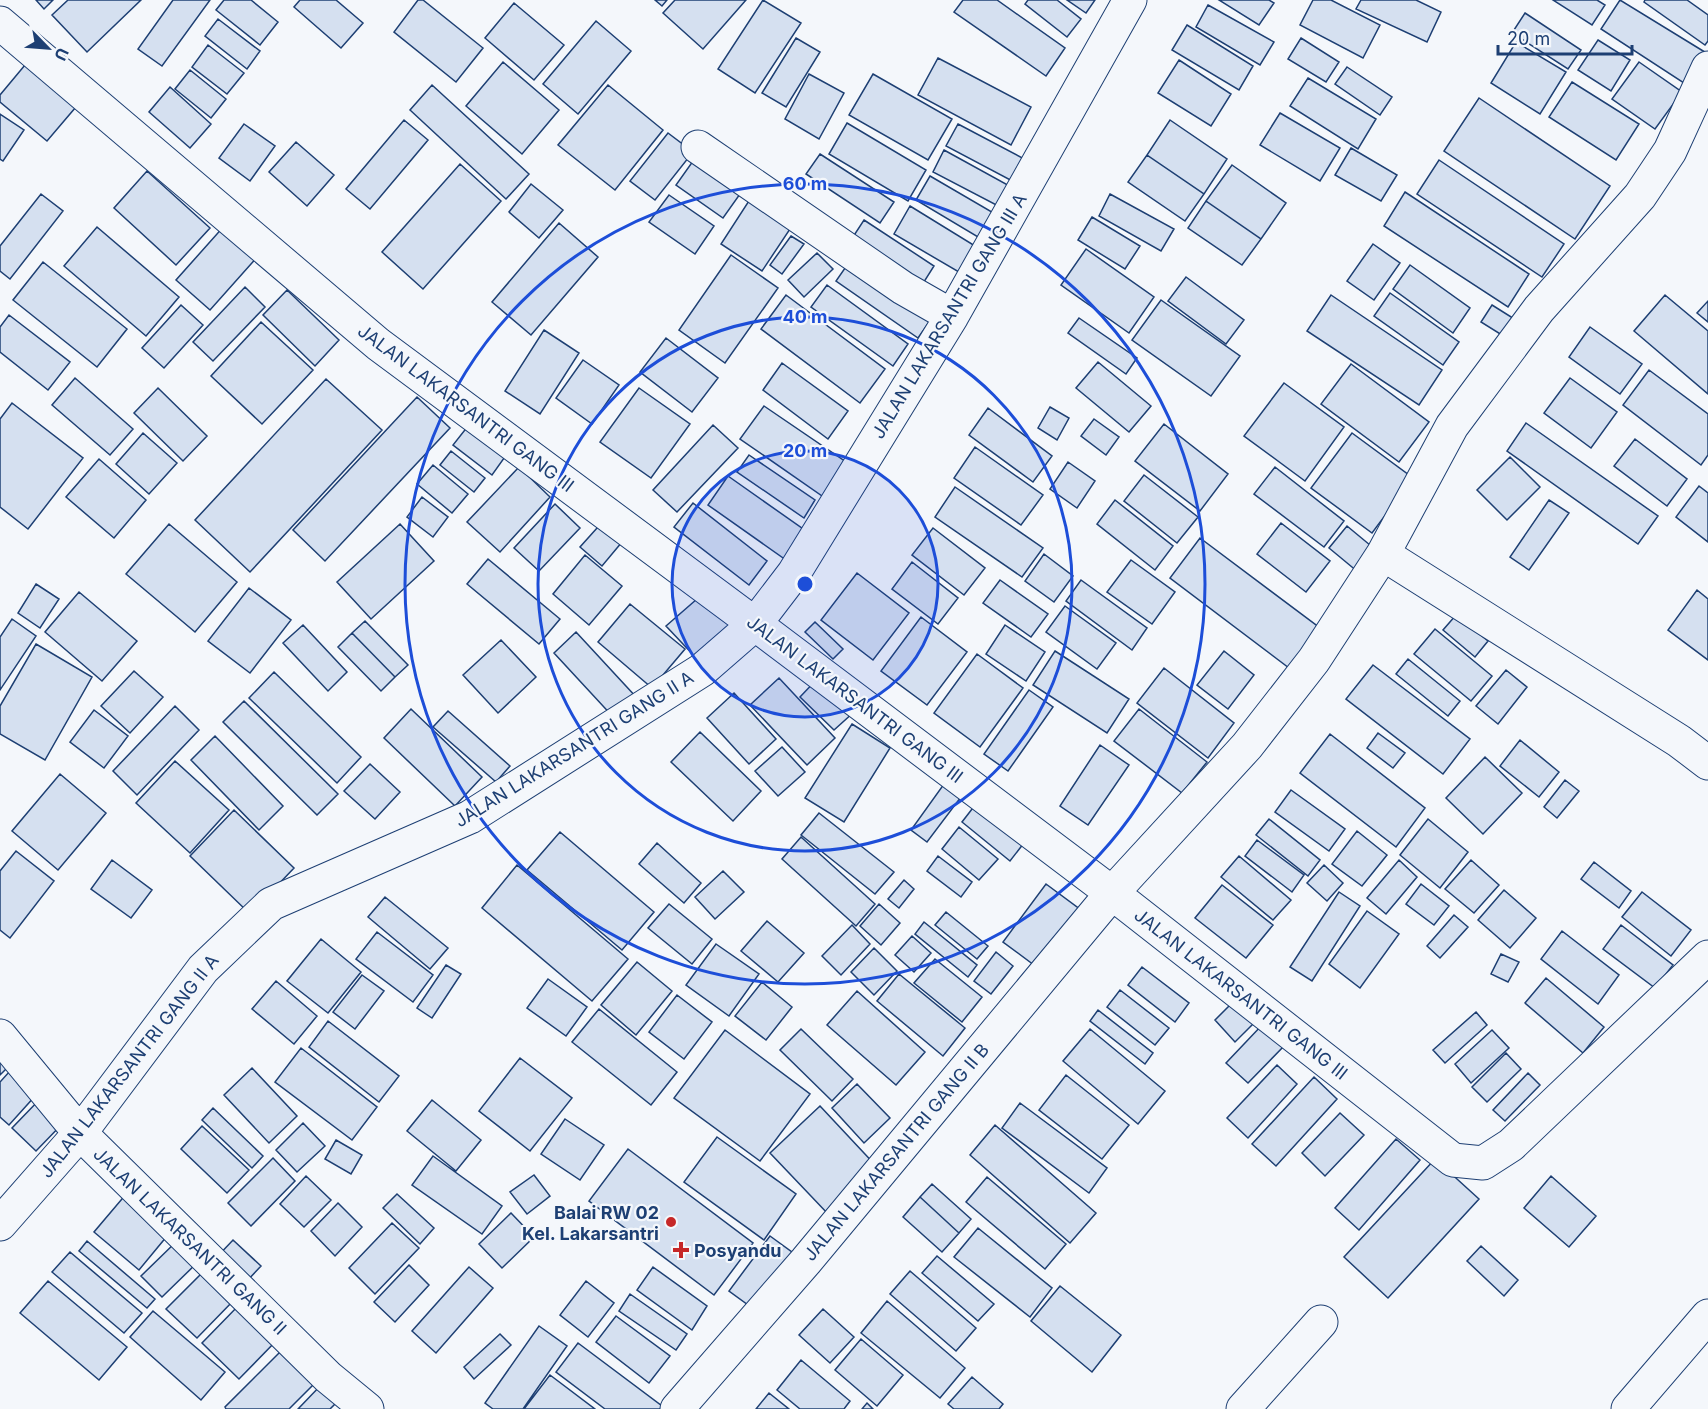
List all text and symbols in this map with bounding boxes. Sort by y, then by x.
north arrow [18,18,78,78]
scale bar [1498,18,1632,56]
text: 20 m [1507,28,1550,49]
text: U [50,45,73,64]
text: 60 m [783,173,827,194]
street label: JALAN LAKARSANTRI GANG III A [867,190,1031,442]
text: 40 m [783,306,828,327]
street label: JALAN LAKARSANTRI GANG III [354,320,578,496]
text: 20 m [783,440,827,461]
centre of rings [795,574,815,594]
street label: JALAN LAKARSANTRI GANG III [743,611,967,787]
street label: JALAN LAKARSANTRI GANG II A [451,667,697,831]
street label: JALAN LAKARSANTRI GANG III [1130,904,1352,1084]
street label: JALAN LAKARSANTRI GANG II A [35,950,223,1182]
street label: JALAN LAKARSANTRI GANG II B [799,1039,993,1265]
street label: JALAN LAKARSANTRI GANG II [89,1143,291,1339]
place label: Balai RW 02 Kel. Lakarsantri [522,1202,659,1244]
marker: Balai RW 02 Kel. Lakarsantri [664,1215,678,1229]
place label: Posyandu [694,1240,782,1261]
marker: Posyandu [672,1241,690,1259]

